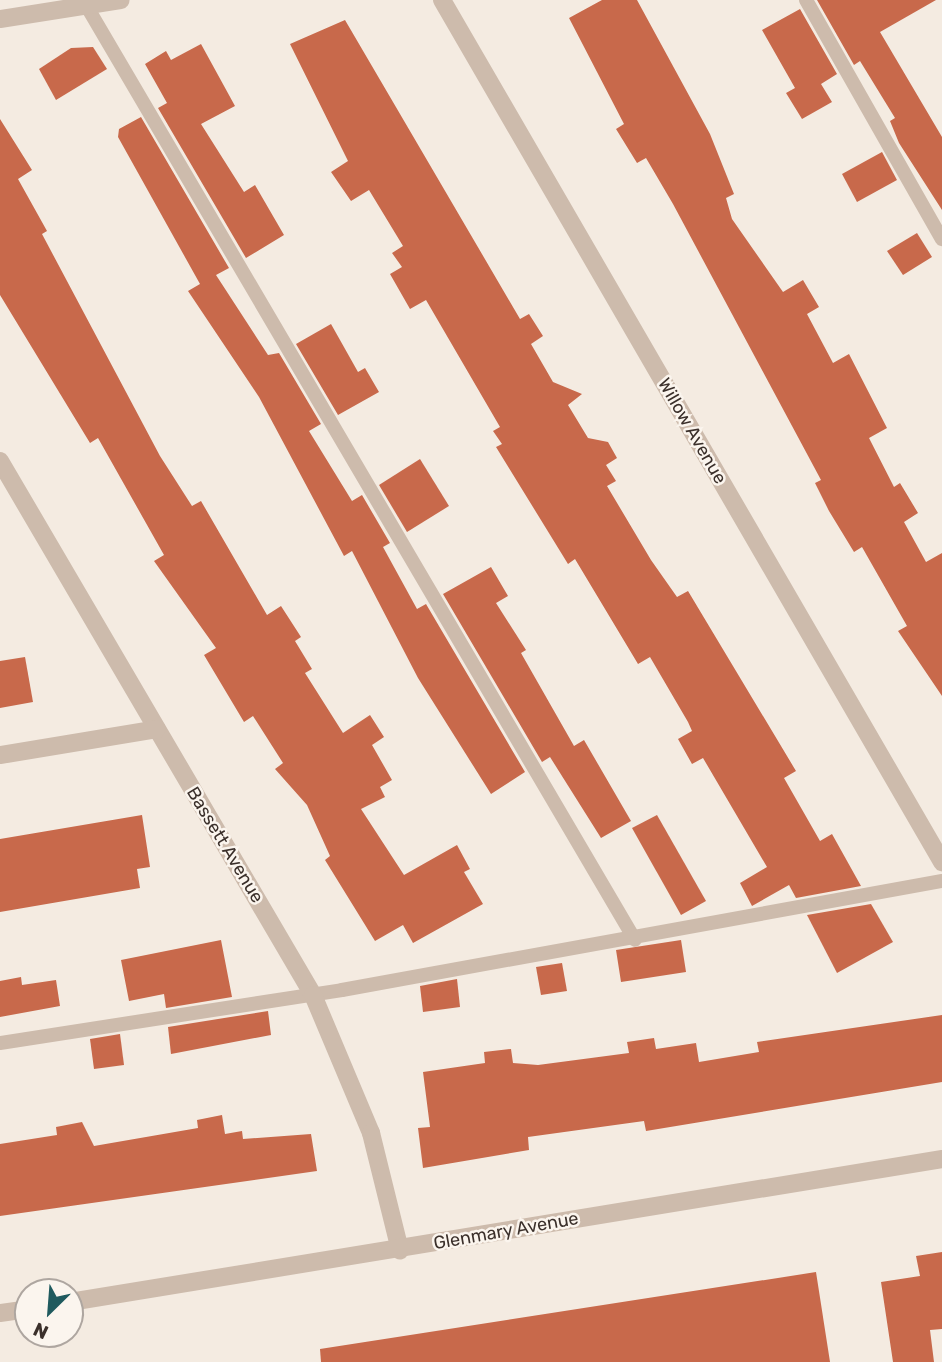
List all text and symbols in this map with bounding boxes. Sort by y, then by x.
street label: Willow Avenue [653,374,731,488]
street label: Bassett Avenue [182,783,268,907]
street label: Glenmary Avenue [431,1208,581,1254]
north arrow [14,1278,84,1348]
text: N [30,1317,52,1344]

